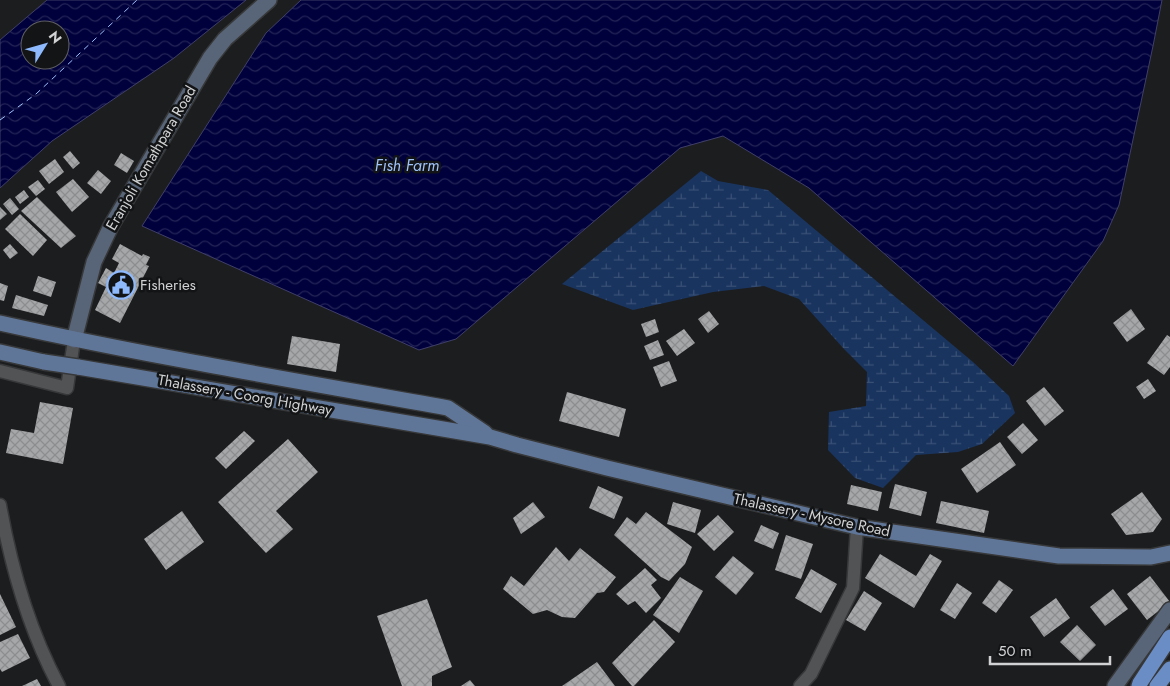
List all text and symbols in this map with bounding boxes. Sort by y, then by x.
north arrow [20,20,70,70]
text: N [44,27,67,48]
street label: Eranjoli Komathpara Road [101,82,201,234]
water label: Fish Farm [375,154,439,177]
public building icon: Fisheries [106,270,136,300]
place label: Fisheries [140,274,196,296]
street label: Thalassery - Coorg Highway [156,369,334,421]
street label: Thalassery - Mysore Road [732,488,892,542]
scale bar [990,634,1110,666]
text: 50 m [998,640,1032,662]

